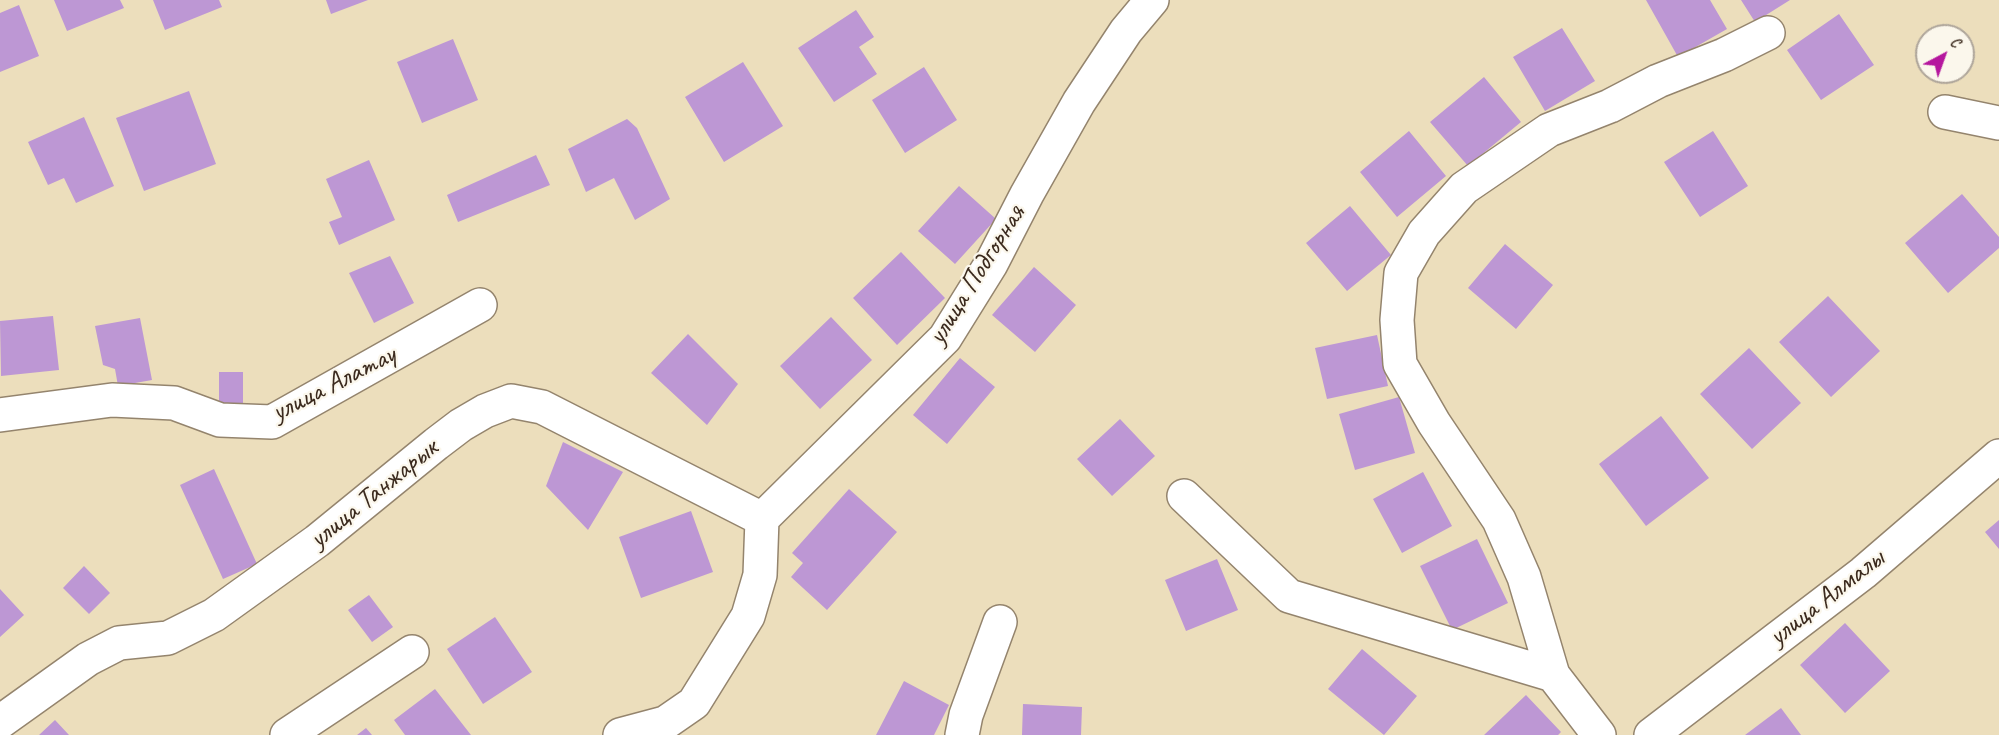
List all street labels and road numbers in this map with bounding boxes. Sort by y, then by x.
street label: улица Подгорная [921,199,1033,351]
street label: улица Алатау [266,338,402,430]
street label: улица Танжарык [303,432,445,556]
street label: улица Алмалы [1762,542,1892,654]

